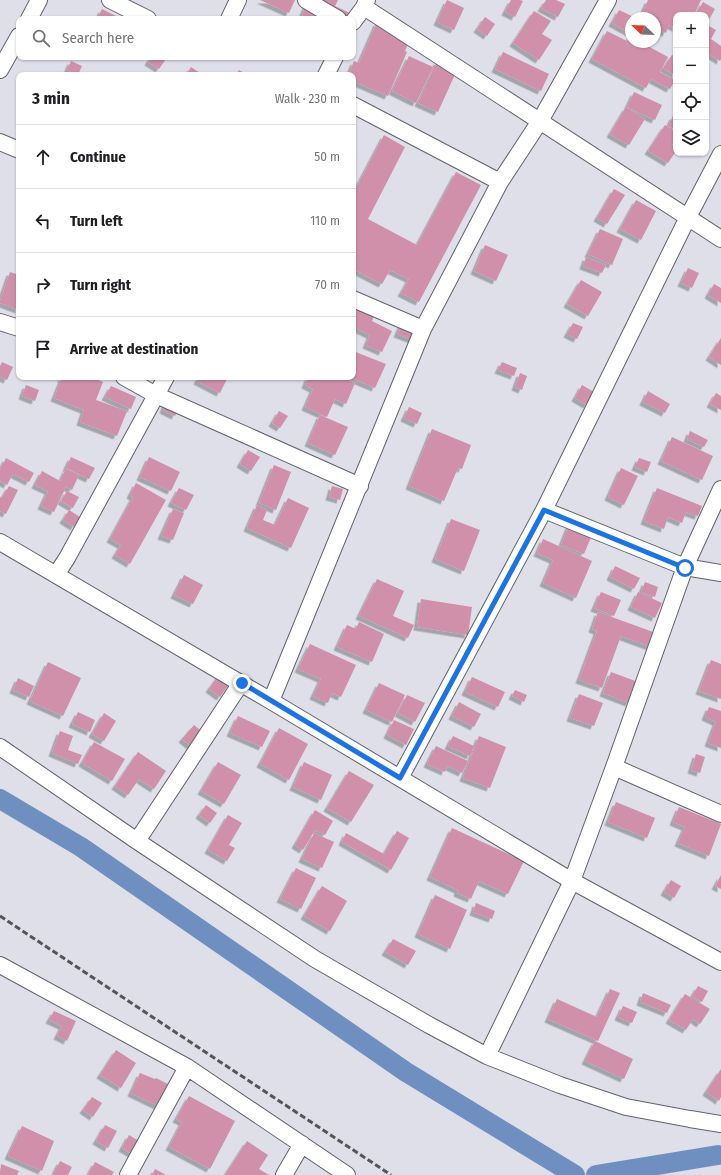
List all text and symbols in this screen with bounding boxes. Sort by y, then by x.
north arrow [625,12,661,48]
map controls [673,12,709,156]
button: + [673,12,709,48]
search box [16,16,356,60]
icon: search [30,27,52,49]
text: Search here [62,29,134,47]
button: − [673,48,709,84]
button: locate [673,84,709,120]
text: 3 min [32,88,70,109]
text: Walk · 230 m [275,91,340,106]
button: layers [673,120,709,156]
icon: ahead [32,146,54,168]
text: Continue [70,148,126,166]
text: 50 m [314,149,340,164]
icon: left [32,210,54,232]
text: Turn left [70,212,123,230]
text: 110 m [310,213,340,228]
icon: right [32,274,54,296]
text: Turn right [70,276,131,294]
text: 70 m [315,277,340,292]
icon: arrive [32,338,54,360]
text: Arrive at destination [70,340,198,358]
route start [676,559,694,577]
route end [233,674,251,692]

